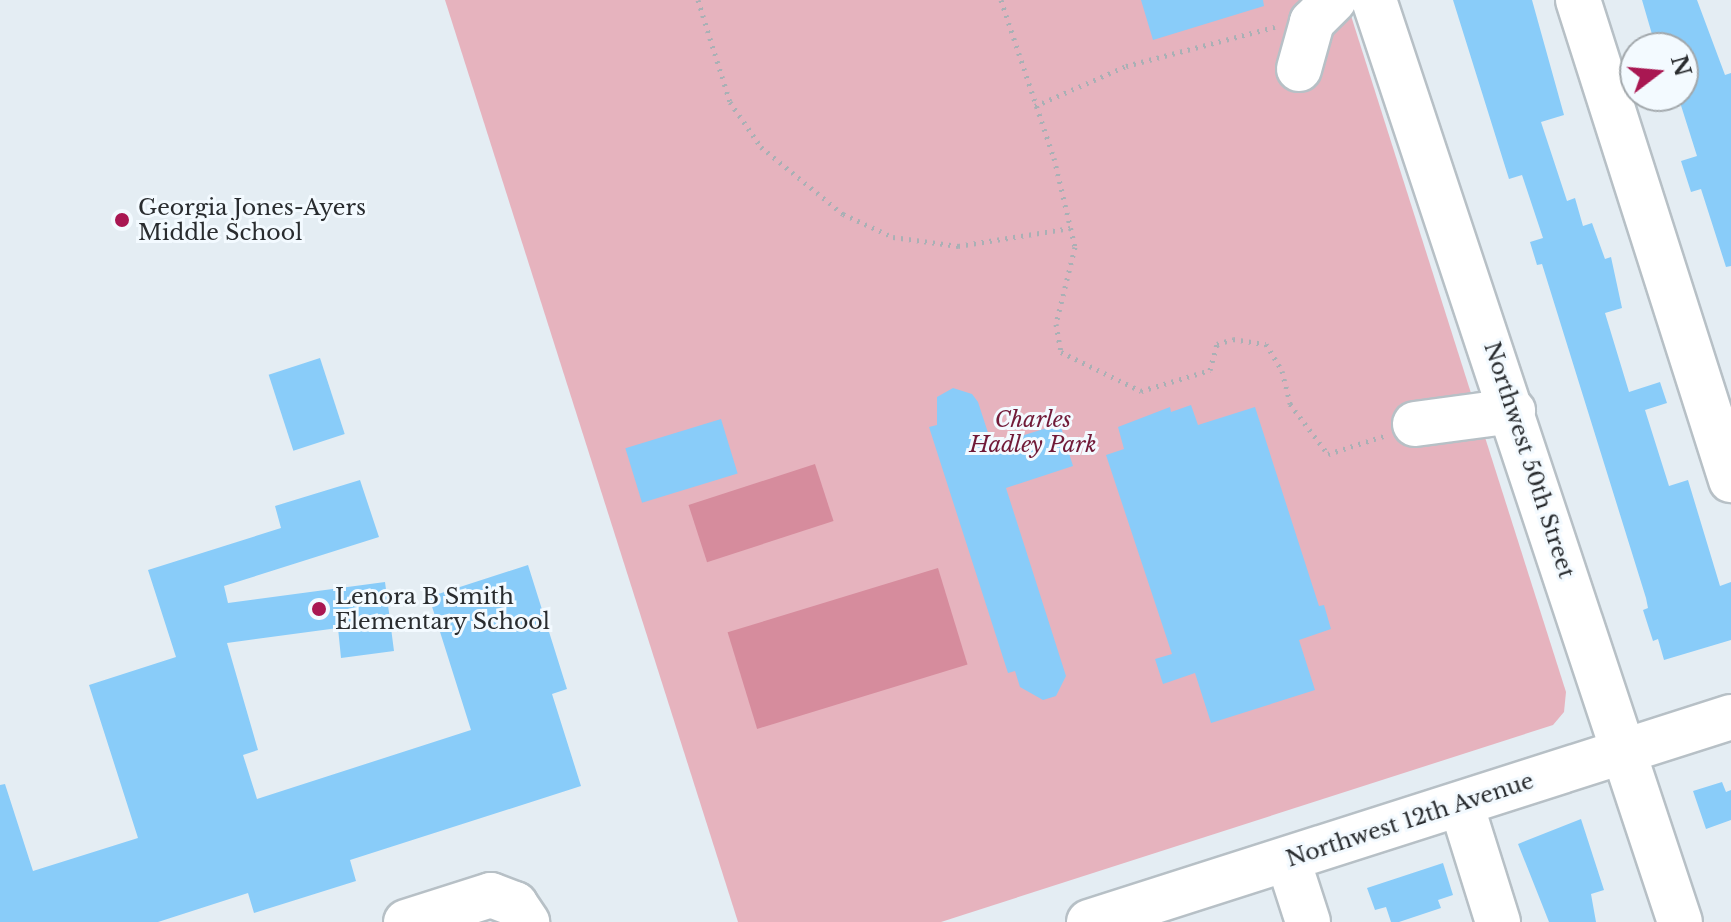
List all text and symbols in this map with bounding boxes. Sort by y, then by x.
north arrow [1619,32,1699,112]
text: N [1665,52,1696,79]
place label: Georgia Jones-Ayers Middle School [138,194,366,246]
marker: Georgia Jones-Ayers Middle School [113,211,131,229]
street label: Northwest 50th Street [1478,339,1580,581]
park label: Charles Hadley Park [969,406,1097,458]
place label: Lenora B Smith Elementary School [335,583,551,634]
marker: Lenora B Smith Elementary School [310,600,328,618]
street label: Northwest 12th Avenue [1282,767,1538,873]

